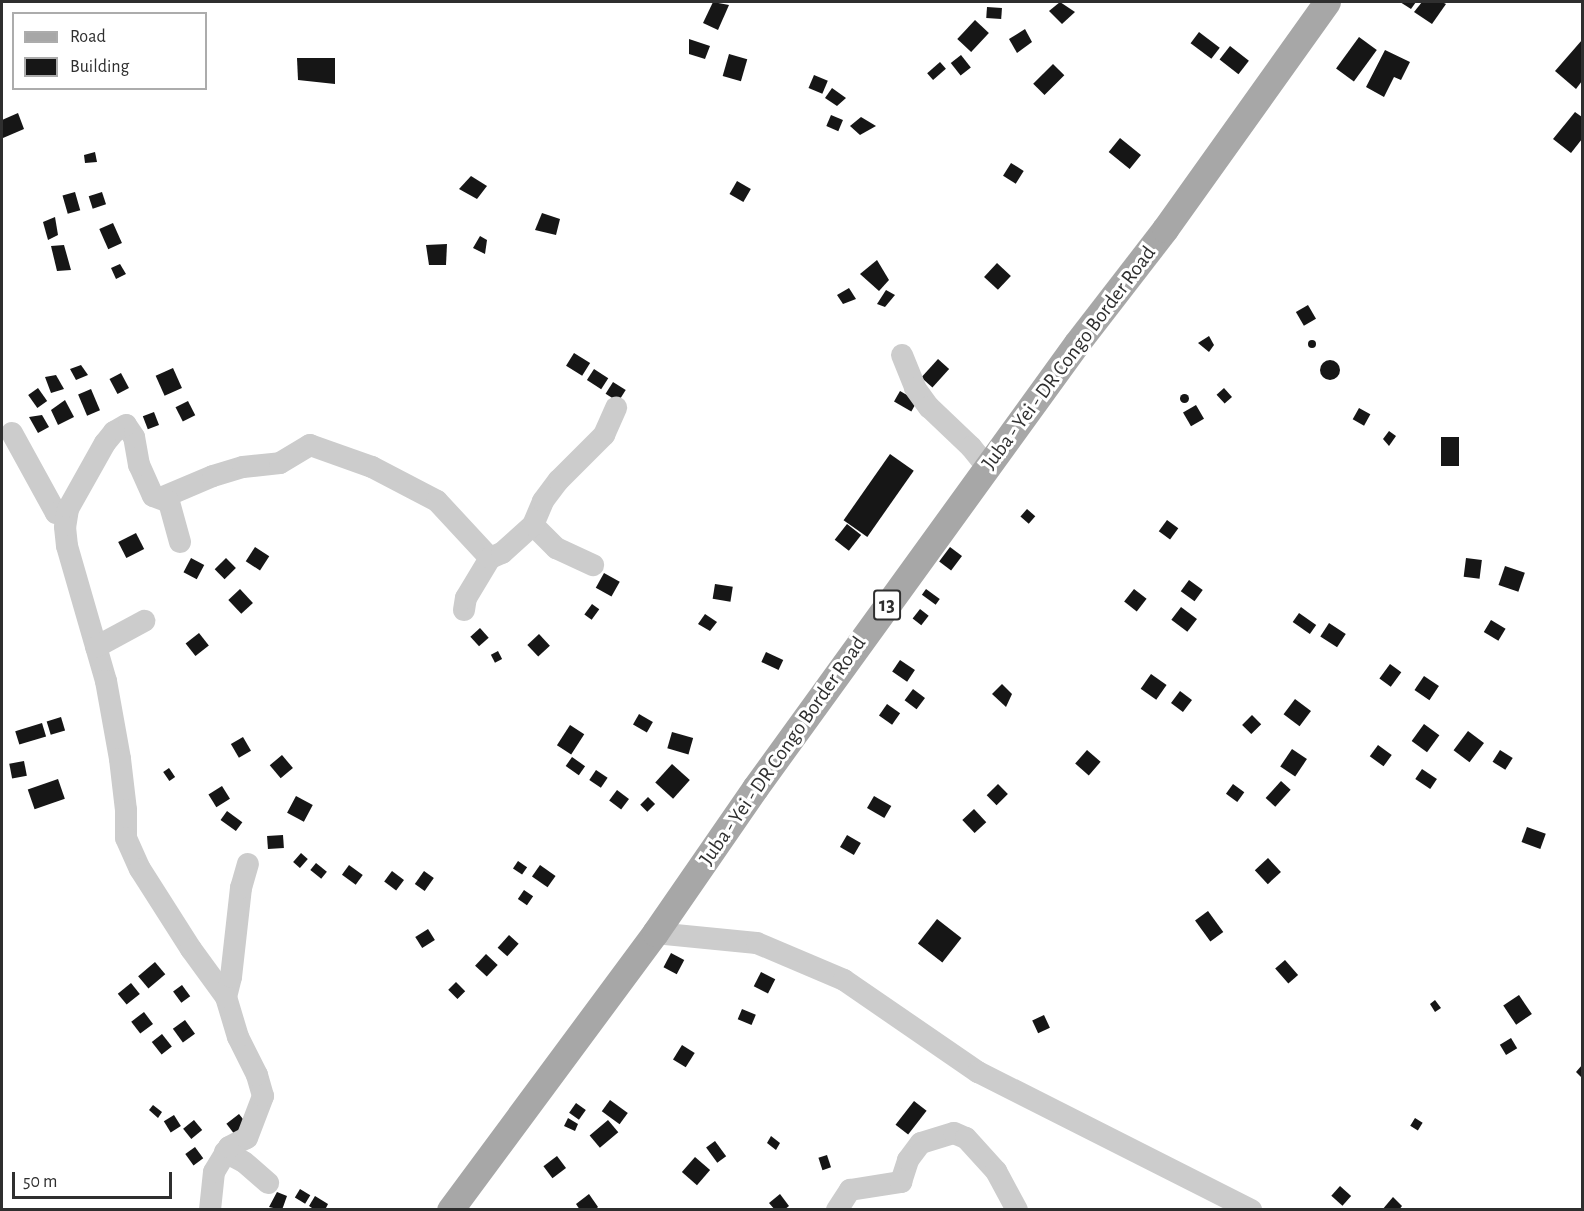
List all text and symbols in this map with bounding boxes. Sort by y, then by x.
legend [12,12,207,90]
text: Road [70,28,106,46]
text: Building [70,58,129,76]
street label: Juba - Yei - DR Congo Border Road [977,241,1161,475]
road number: 13 [872,588,902,622]
street label: Juba - Yei - DR Congo Border Road [694,632,872,870]
scale bar [15,1160,176,1198]
text: 50 m [23,1173,57,1191]

